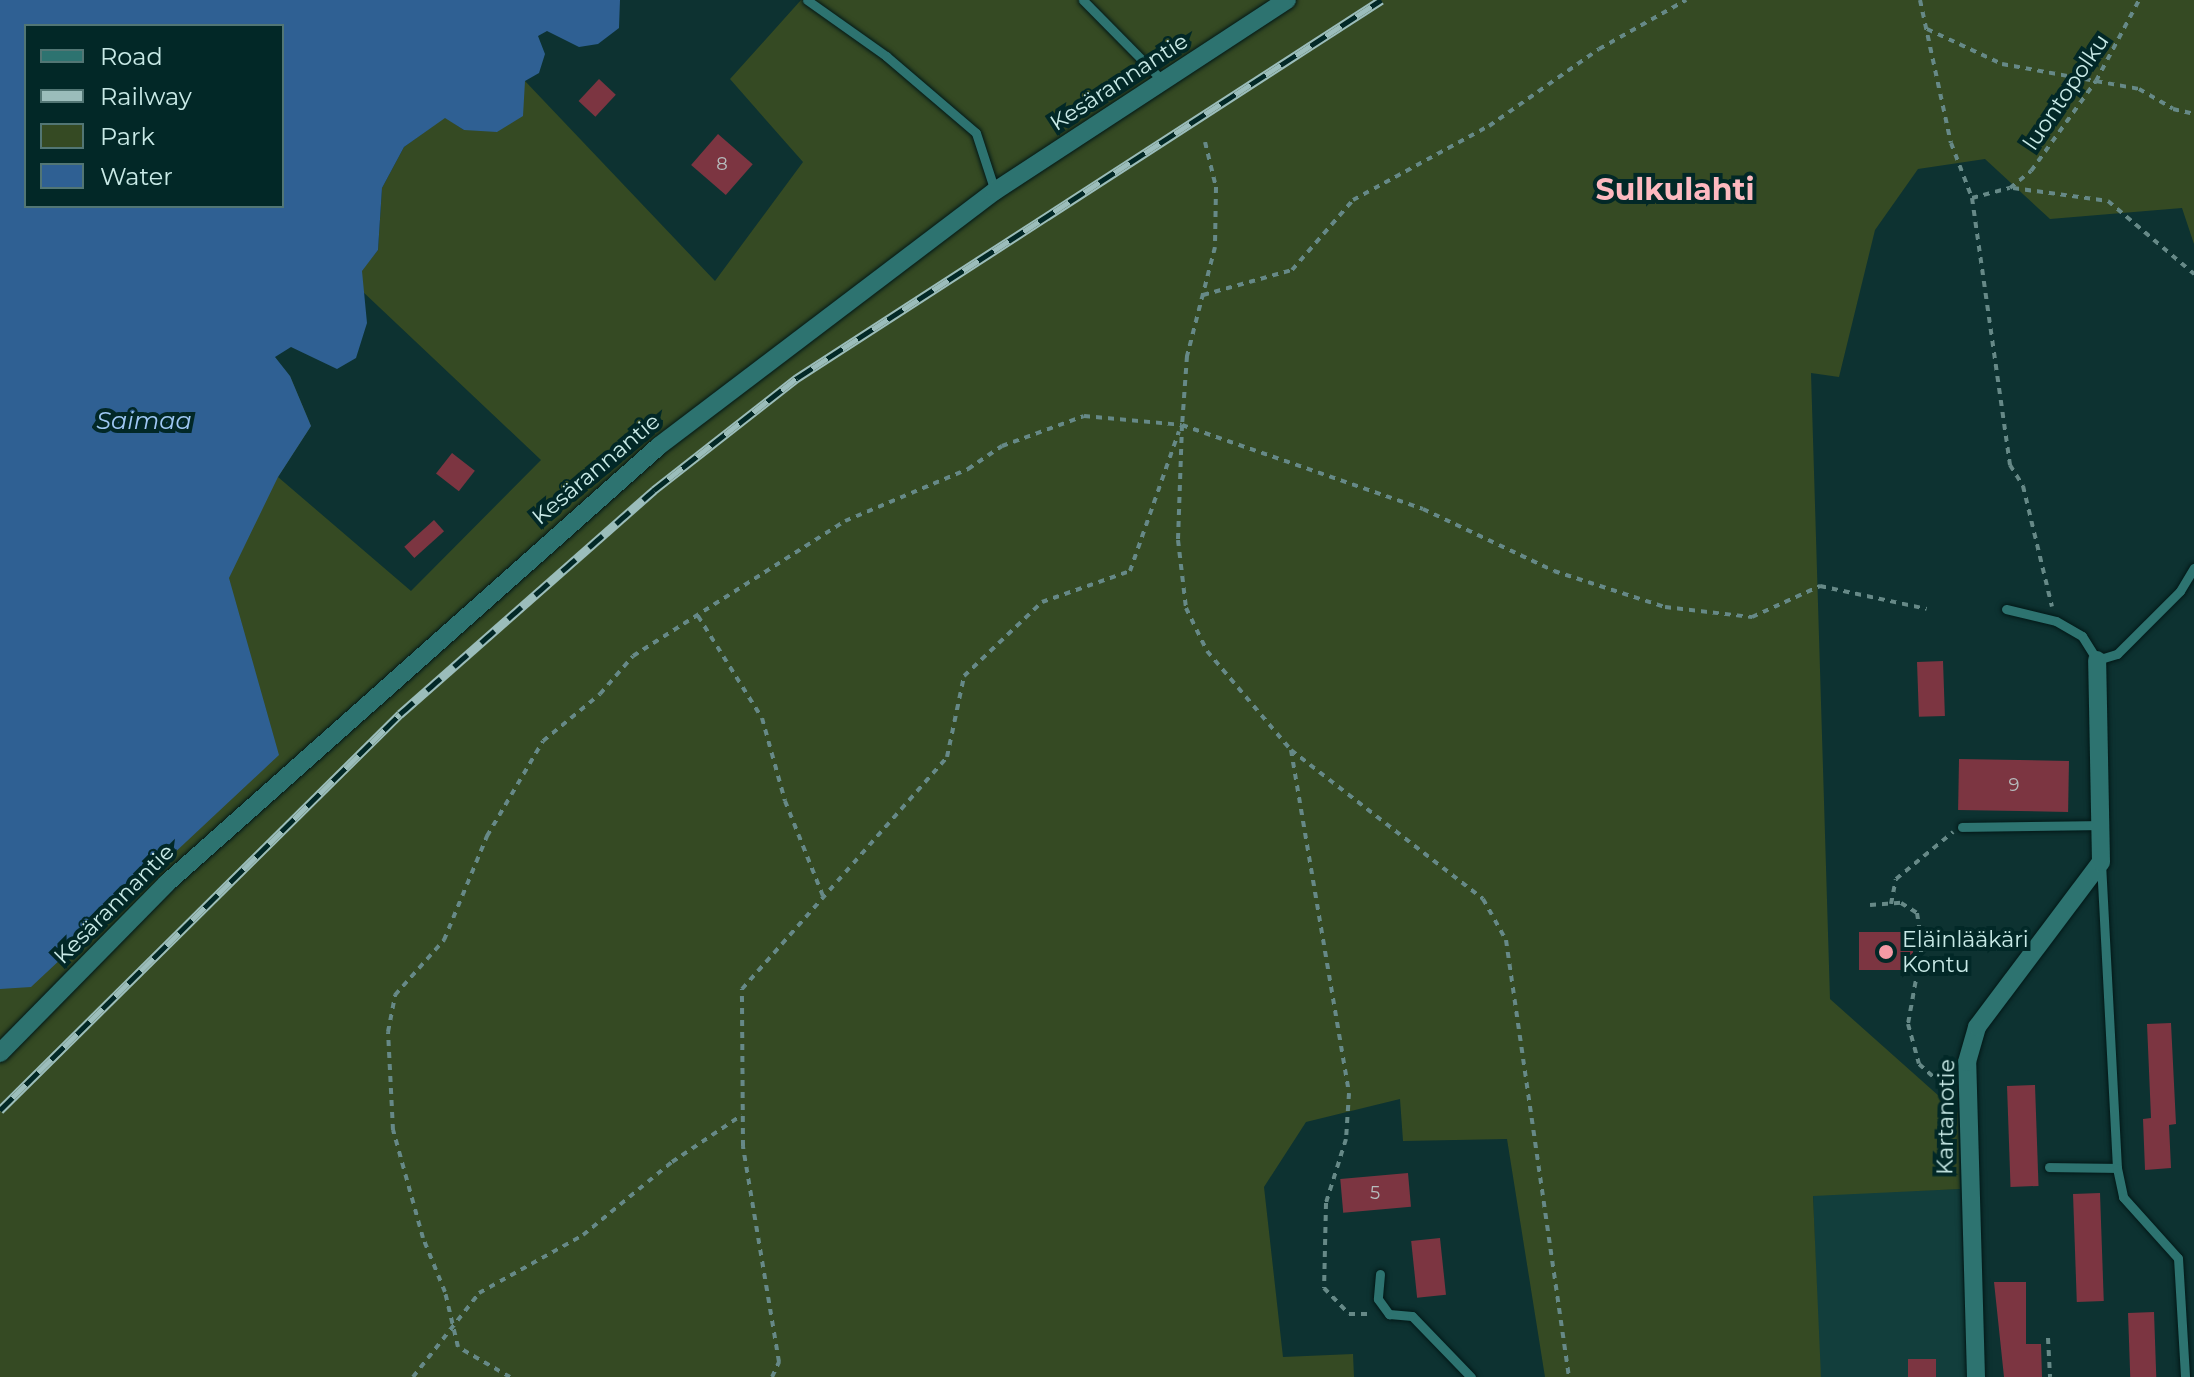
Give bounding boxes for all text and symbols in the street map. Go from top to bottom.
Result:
legend [24,24,284,208]
street label: Kesärannantie [1045,28,1193,136]
street label: luontopolku [2018,29,2114,155]
text: Road [100,42,163,71]
text: Railway [100,82,192,111]
text: Park [100,122,155,151]
house number: 8 [716,153,728,175]
text: Water [100,162,173,191]
district label: Sulkulahti [1596,172,1754,208]
water label: Saimaa [96,407,192,435]
street label: Kesärannantie [527,408,665,530]
house number: 9 [2009,774,2019,796]
street label: Kesärannantie [49,839,179,969]
place label: Eläinlääkäri Kontu [1902,926,2029,978]
marker: Eläinlääkäri Kontu [1877,943,1895,961]
street label: Kartanotie [1932,1059,1960,1175]
house number: 5 [1370,1182,1380,1204]

